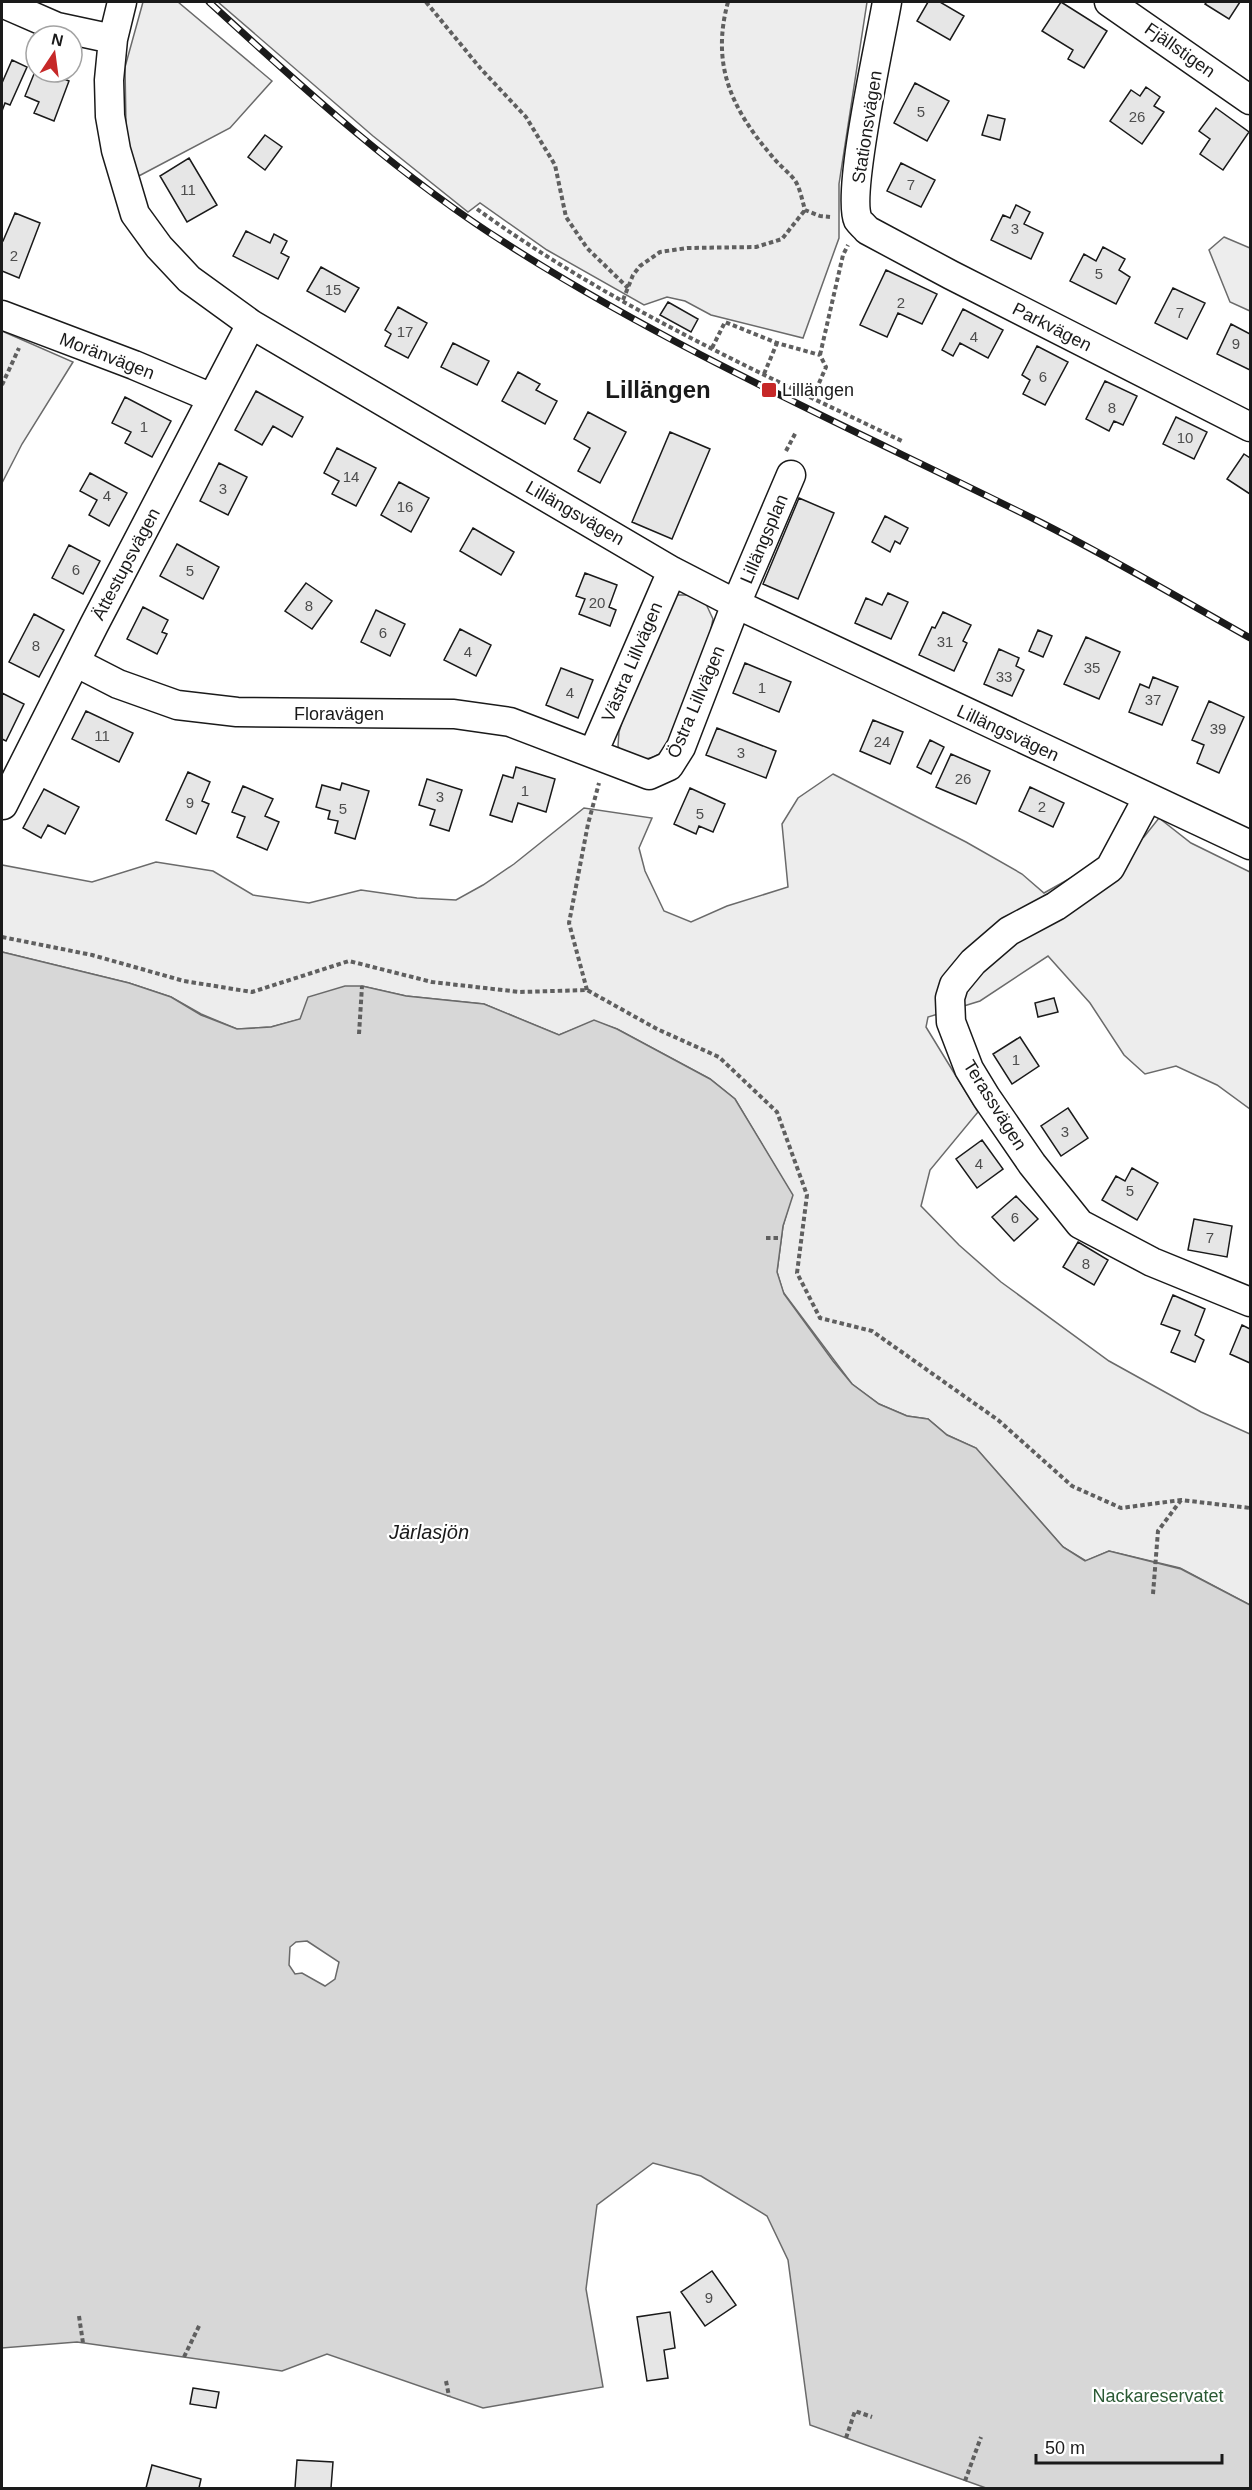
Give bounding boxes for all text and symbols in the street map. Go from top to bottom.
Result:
street label: Fjällstigen [1141,19,1219,81]
north arrow [24,24,84,84]
text: N [50,30,65,49]
street label: Stationsvägen [848,69,886,185]
house number: 5 [917,103,925,120]
house number: 26 [1129,108,1145,125]
house number: 7 [907,176,915,193]
house number: 11 [180,181,196,198]
house number: 3 [1011,220,1019,237]
house number: 2 [10,247,18,264]
house number: 5 [1095,265,1103,282]
house number: 15 [325,281,341,298]
house number: 2 [897,294,905,311]
street label: Parkvägen [1009,299,1095,355]
house number: 7 [1176,304,1184,321]
house number: 17 [397,323,413,340]
house number: 4 [970,328,978,345]
street label: Moränvägen [57,329,157,383]
house number: 9 [1232,335,1240,352]
house number: 6 [1039,368,1047,385]
district label: Lillängen [605,376,711,403]
place label: Lillängen [782,380,854,400]
marker: Lillängen [760,381,778,399]
house number: 8 [1108,399,1116,416]
house number: 1 [140,418,148,435]
house number: 10 [1177,429,1193,446]
house number: 14 [343,468,359,485]
street label: Lillängsvägen [522,477,628,549]
house number: 3 [219,480,227,497]
house number: 4 [103,487,111,504]
street label: Lillängsplan [736,491,792,587]
house number: 16 [397,498,413,515]
street label: Ättestupsvägen [88,505,164,623]
house number: 6 [72,561,80,578]
house number: 5 [186,562,194,579]
house number: 20 [589,594,605,611]
house number: 8 [305,597,313,614]
street label: Västra Lillvägen [598,599,666,725]
house number: 6 [379,624,387,641]
house number: 31 [937,633,953,650]
house number: 8 [32,637,40,654]
house number: 4 [464,643,472,660]
street label: Östra Lillvägen [663,643,729,761]
house number: 35 [1084,659,1100,676]
house number: 33 [996,668,1012,685]
house number: 1 [758,679,766,696]
house number: 4 [566,684,574,701]
house number: 37 [1145,691,1161,708]
street label: Lillängsvägen [954,701,1062,765]
street label: Floravägen [294,704,384,724]
house number: 39 [1210,720,1226,737]
house number: 11 [94,727,110,744]
house number: 24 [874,733,890,750]
house number: 3 [737,744,745,761]
house number: 26 [955,770,971,787]
house number: 1 [521,782,529,799]
house number: 3 [436,788,444,805]
house number: 9 [186,794,194,811]
house number: 2 [1038,798,1046,815]
house number: 5 [339,800,347,817]
house number: 5 [696,805,704,822]
house number: 1 [1012,1051,1020,1068]
street label: Terassvägen [959,1056,1031,1154]
house number: 3 [1061,1123,1069,1140]
house number: 4 [975,1155,983,1172]
house number: 5 [1126,1182,1134,1199]
house number: 6 [1011,1209,1019,1226]
house number: 7 [1206,1229,1214,1246]
house number: 8 [1082,1255,1090,1272]
water label: Järlasjön [388,1521,469,1543]
house number: 9 [705,2289,713,2306]
park label: Nackareservatet [1092,2386,1224,2406]
scale bar [1036,2427,1222,2465]
text: 50 m [1045,2438,1085,2458]

